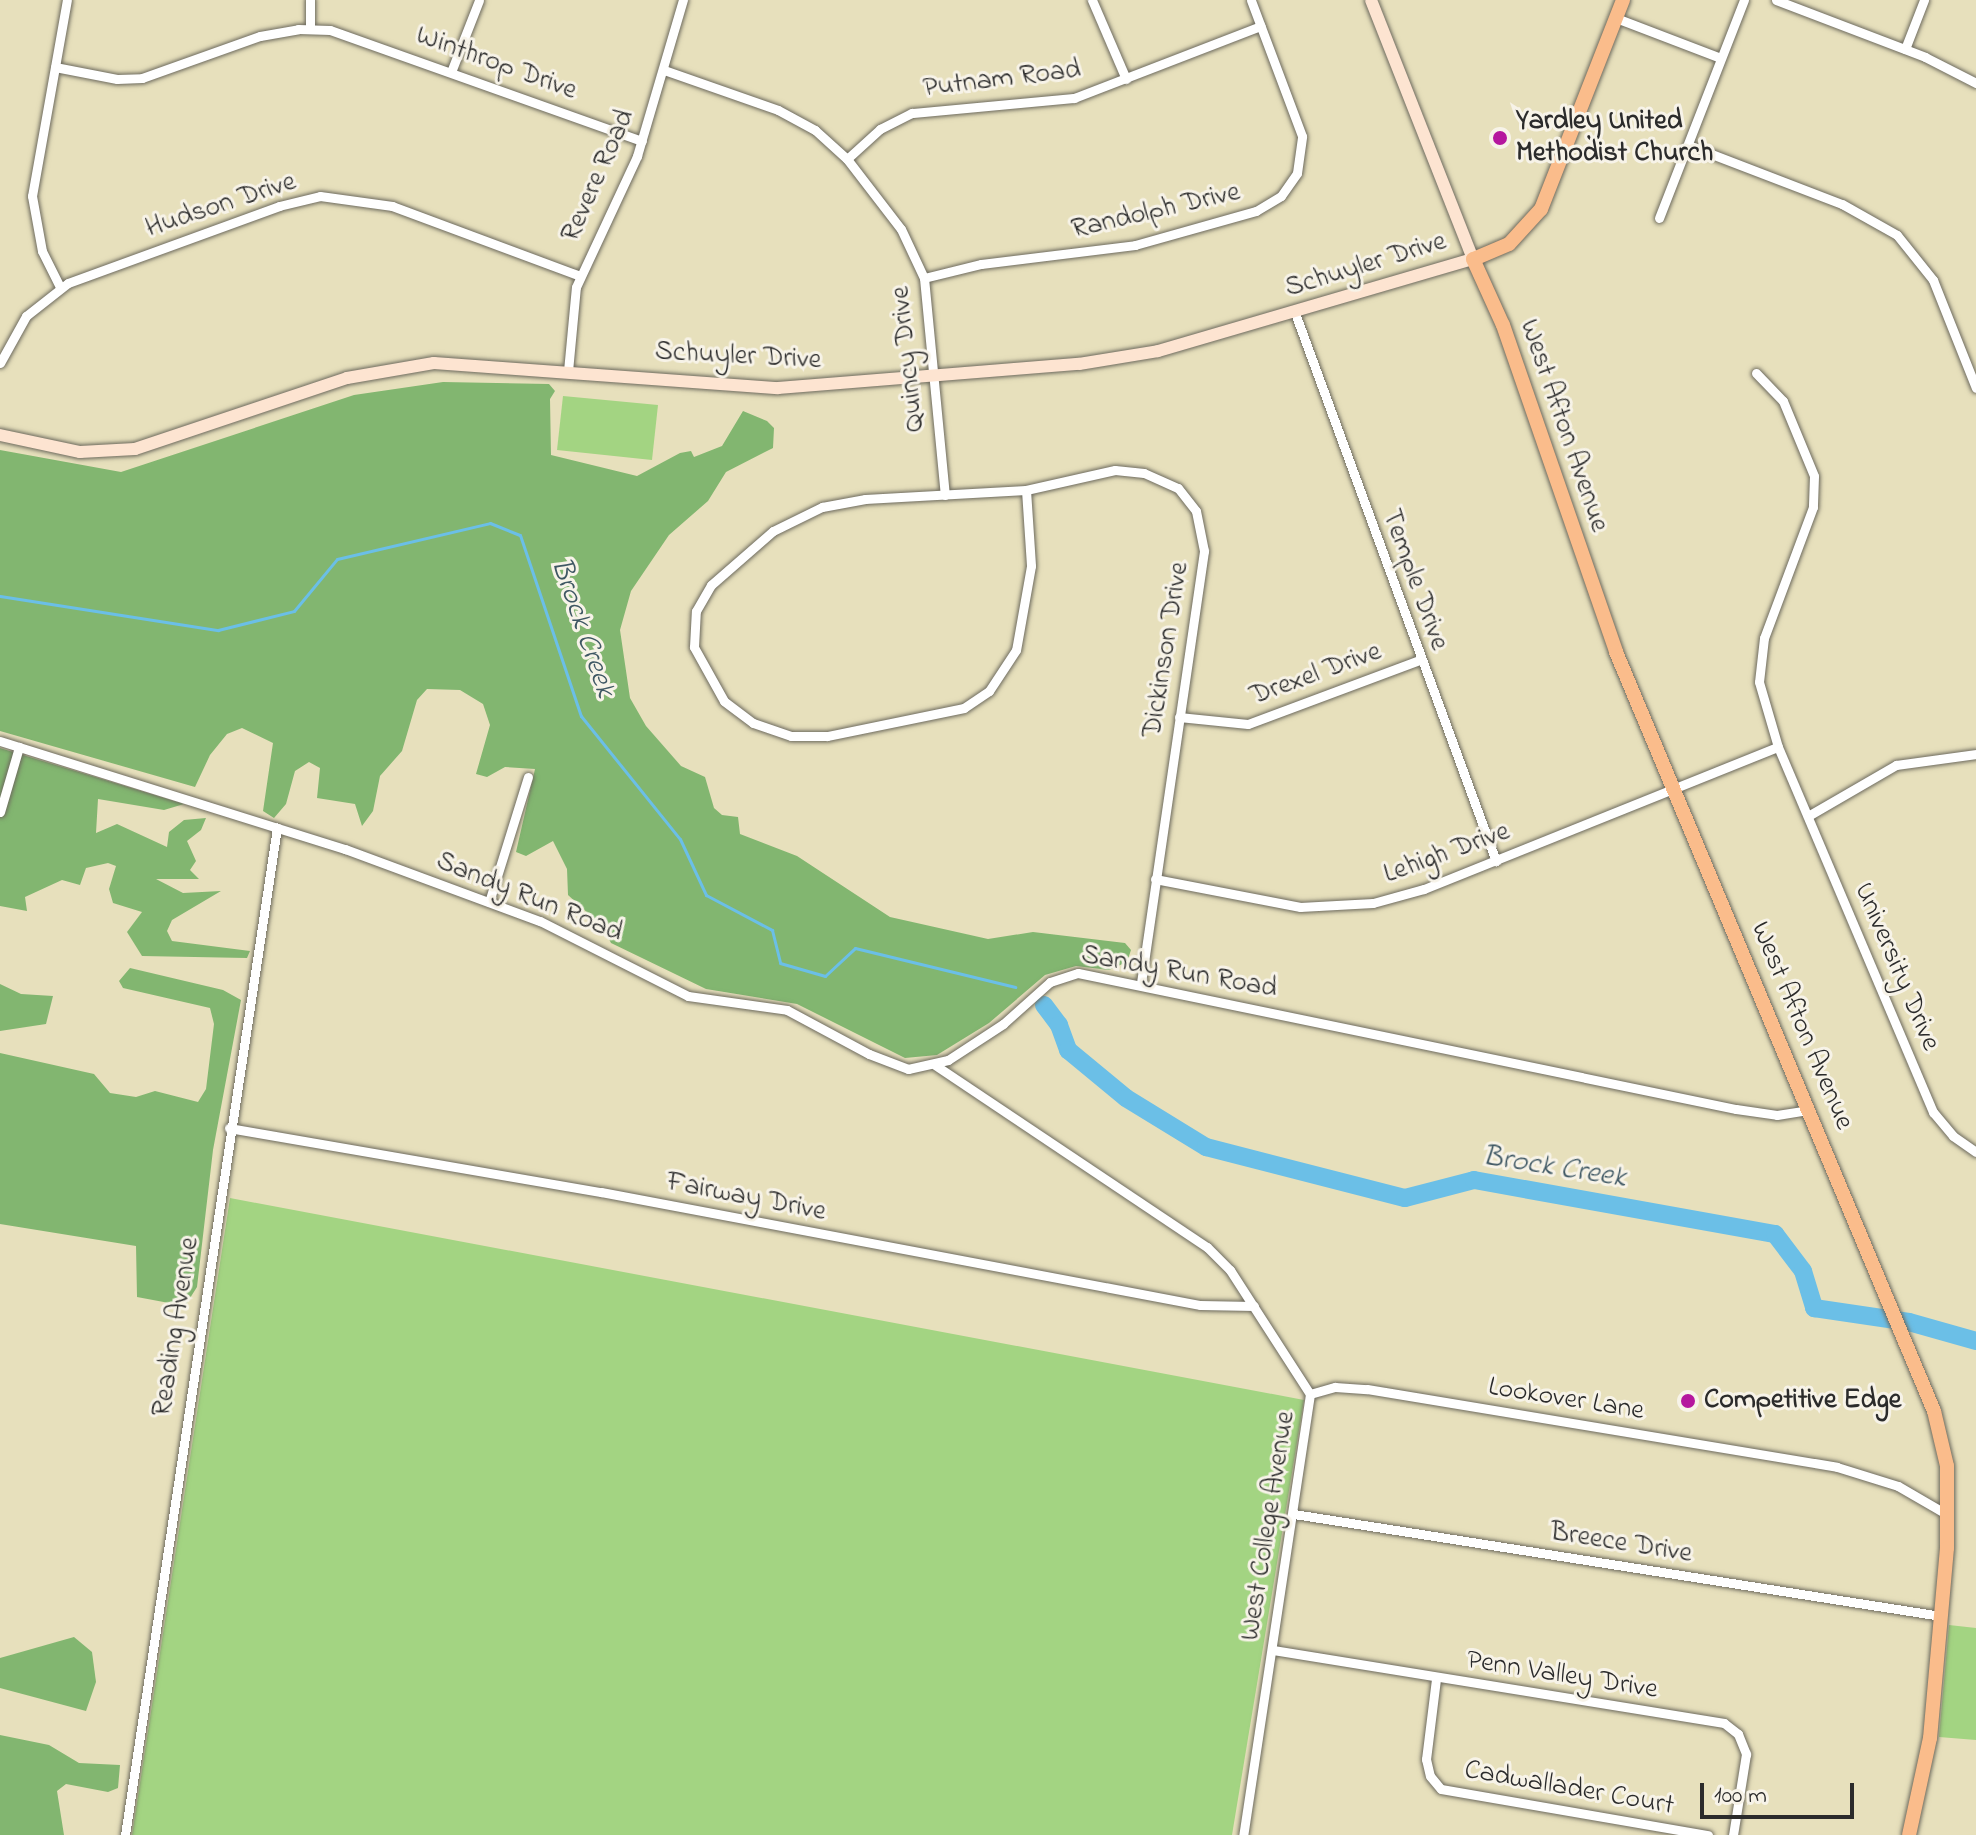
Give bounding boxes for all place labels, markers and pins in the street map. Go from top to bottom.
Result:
place label: Yardley United Methodist Church [1516,105,1713,171]
marker: Yardley United Methodist Church [1491,129,1509,147]
place label: Competitive Edge [1704,1384,1901,1418]
marker: Competitive Edge [1679,1392,1697,1410]

